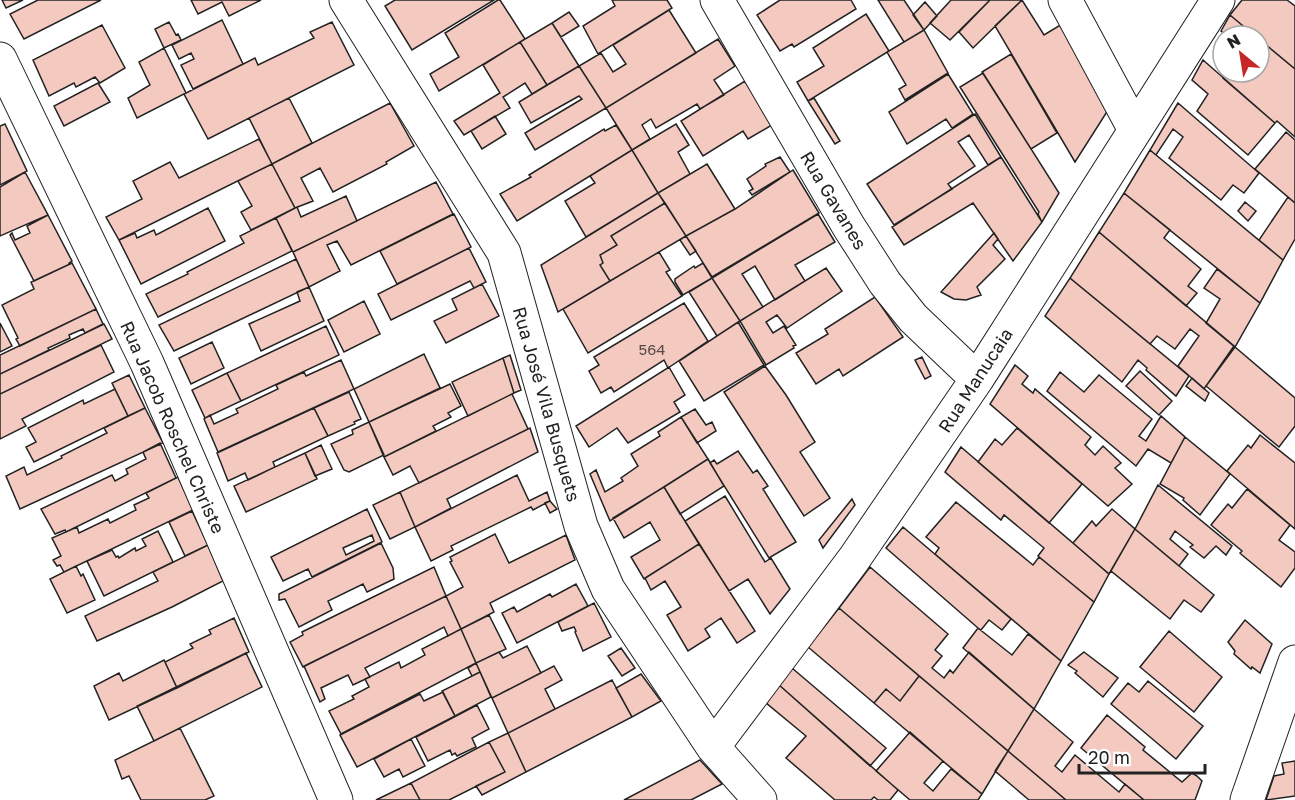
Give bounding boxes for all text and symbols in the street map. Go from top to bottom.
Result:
north arrow [1211,24,1271,84]
text: N [1223,29,1244,53]
street label: Rua Gavanes [796,147,872,253]
street label: Rua José Vila Busquets [509,304,585,504]
street label: Rua Jacob Roschel Christe [116,317,230,537]
street label: Rua Manucaia [933,324,1017,436]
house number: 564 [639,340,665,358]
scale bar [1079,737,1205,775]
text: 20 m [1088,746,1130,768]

